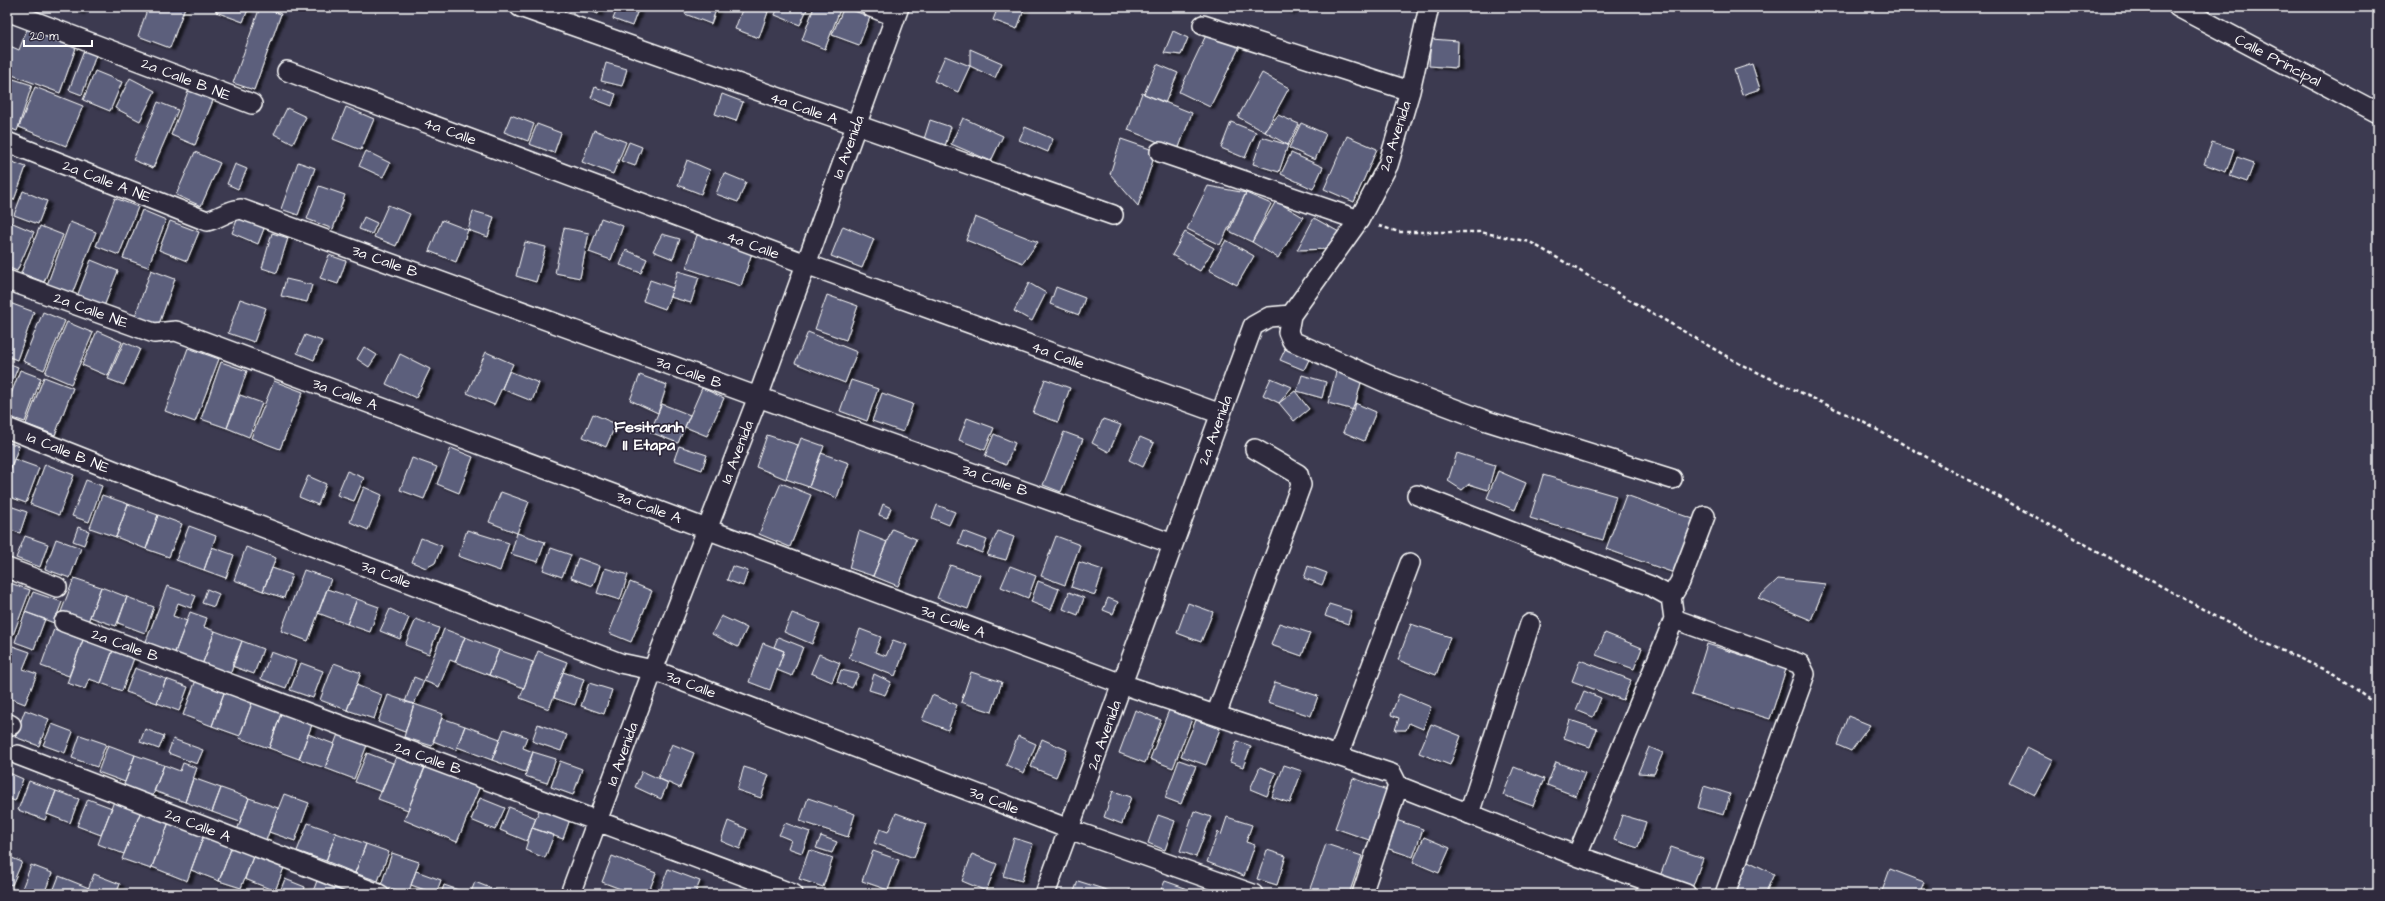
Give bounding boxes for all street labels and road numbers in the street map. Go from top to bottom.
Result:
street label: Calle Principal [2231,29,2325,92]
street label: 2a Calle B NE [138,53,234,106]
street label: 4a Calle A [767,87,841,130]
street label: 2a Avenida [1374,98,1417,174]
street label: 4a Calle [420,112,479,151]
street label: 1a Avenida [827,112,870,182]
street label: 2a Calle A NE [60,155,154,208]
street label: 4a Calle [723,226,782,265]
street label: 3a Calle B [349,240,421,283]
street label: 2a Calle NE [51,287,131,334]
street label: 4a Calle [1028,336,1087,375]
street label: 3a Calle B [653,351,725,394]
street label: 3a Calle A [309,373,381,416]
street label: 2a Avenida [1193,392,1238,468]
street label: 1a Avenida [716,417,759,487]
street label: 1a Calle B NE [23,426,112,479]
street label: 3a Calle B [959,459,1031,502]
street label: 3a Calle A [613,486,685,529]
street label: 3a Calle [358,555,414,594]
street label: 3a Calle A [917,599,989,644]
street label: 2a Calle B [88,624,162,667]
street label: 3a Calle [663,665,719,704]
street label: 2a Avenida [1082,697,1127,773]
street label: 1a Avenida [601,719,644,789]
street label: 2a Calle B [391,737,465,780]
street label: 3a Calle [966,781,1022,820]
street label: 2a Calle A [162,803,234,848]

